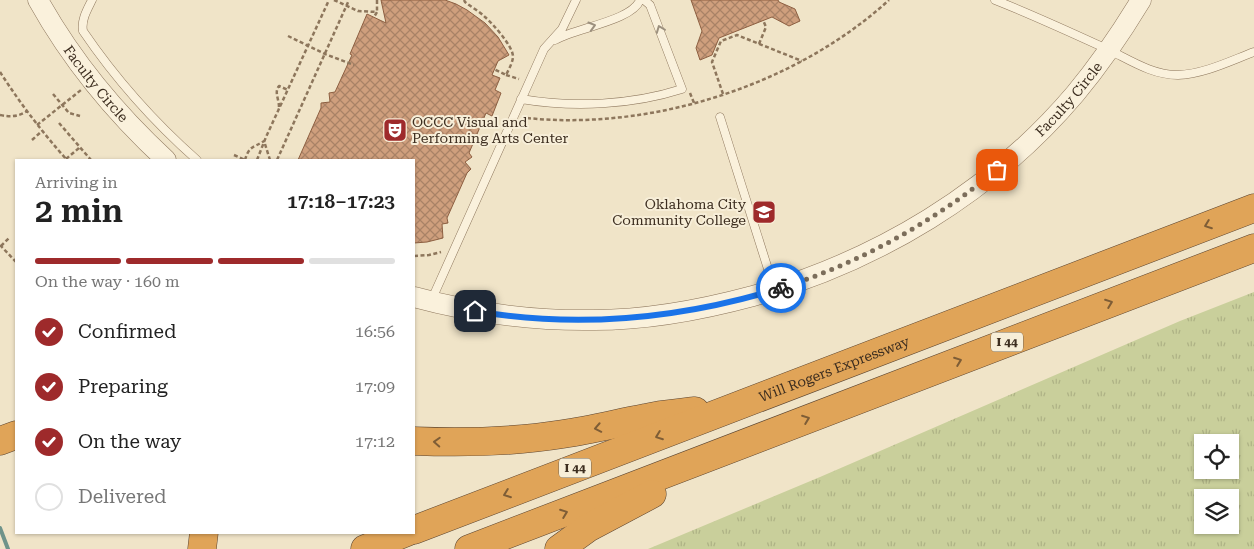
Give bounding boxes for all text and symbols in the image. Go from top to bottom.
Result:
one-way arrow [587,21,596,32]
one-way arrow [655,25,666,34]
street label: Faculty Circle [61,42,132,125]
street label: Faculty Circle [1032,58,1105,140]
place label: OCCC Visual and Performing Arts Center [412,114,568,146]
theatre icon: OCCC Visual and Performing Arts Center [382,117,408,143]
pin [976,149,1018,191]
icon: bag [983,156,1011,184]
text: Arriving in [35,173,118,192]
text: 17:18–17:23 [287,190,395,213]
text: 2 min [35,192,123,230]
place label: Oklahoma City Community College [612,196,747,228]
school or university icon: Oklahoma City Community College [751,199,777,225]
one-way arrow [1205,220,1213,230]
courier [756,263,806,313]
text: On the way · 160 m [35,272,180,291]
icon: bike [767,274,795,302]
pin [454,290,496,332]
icon: home [461,297,489,325]
one-way arrow [1105,299,1113,309]
icon: check [35,318,63,346]
text: Confirmed [78,320,176,343]
text: 16:56 [355,322,395,341]
road number: I 44 [991,332,1023,352]
street label: Will Rogers Expressway [757,333,912,405]
one-way arrow [953,357,961,367]
icon: check [35,373,63,401]
text: Preparing [78,375,168,398]
text: 17:09 [355,377,395,396]
one-way arrow [801,415,810,425]
one-way arrow [594,422,603,433]
icon: check [35,428,63,456]
text: On the way [78,430,181,453]
one-way arrow [655,430,664,440]
text: 17:12 [355,432,395,451]
map controls [1194,434,1239,534]
button: locate [1194,434,1239,479]
one-way arrow [432,436,440,447]
road number: I 44 [559,458,591,478]
text: Delivered [78,485,166,508]
one-way arrow [503,488,512,498]
button: layers [1194,489,1239,534]
one-way arrow [559,508,567,518]

